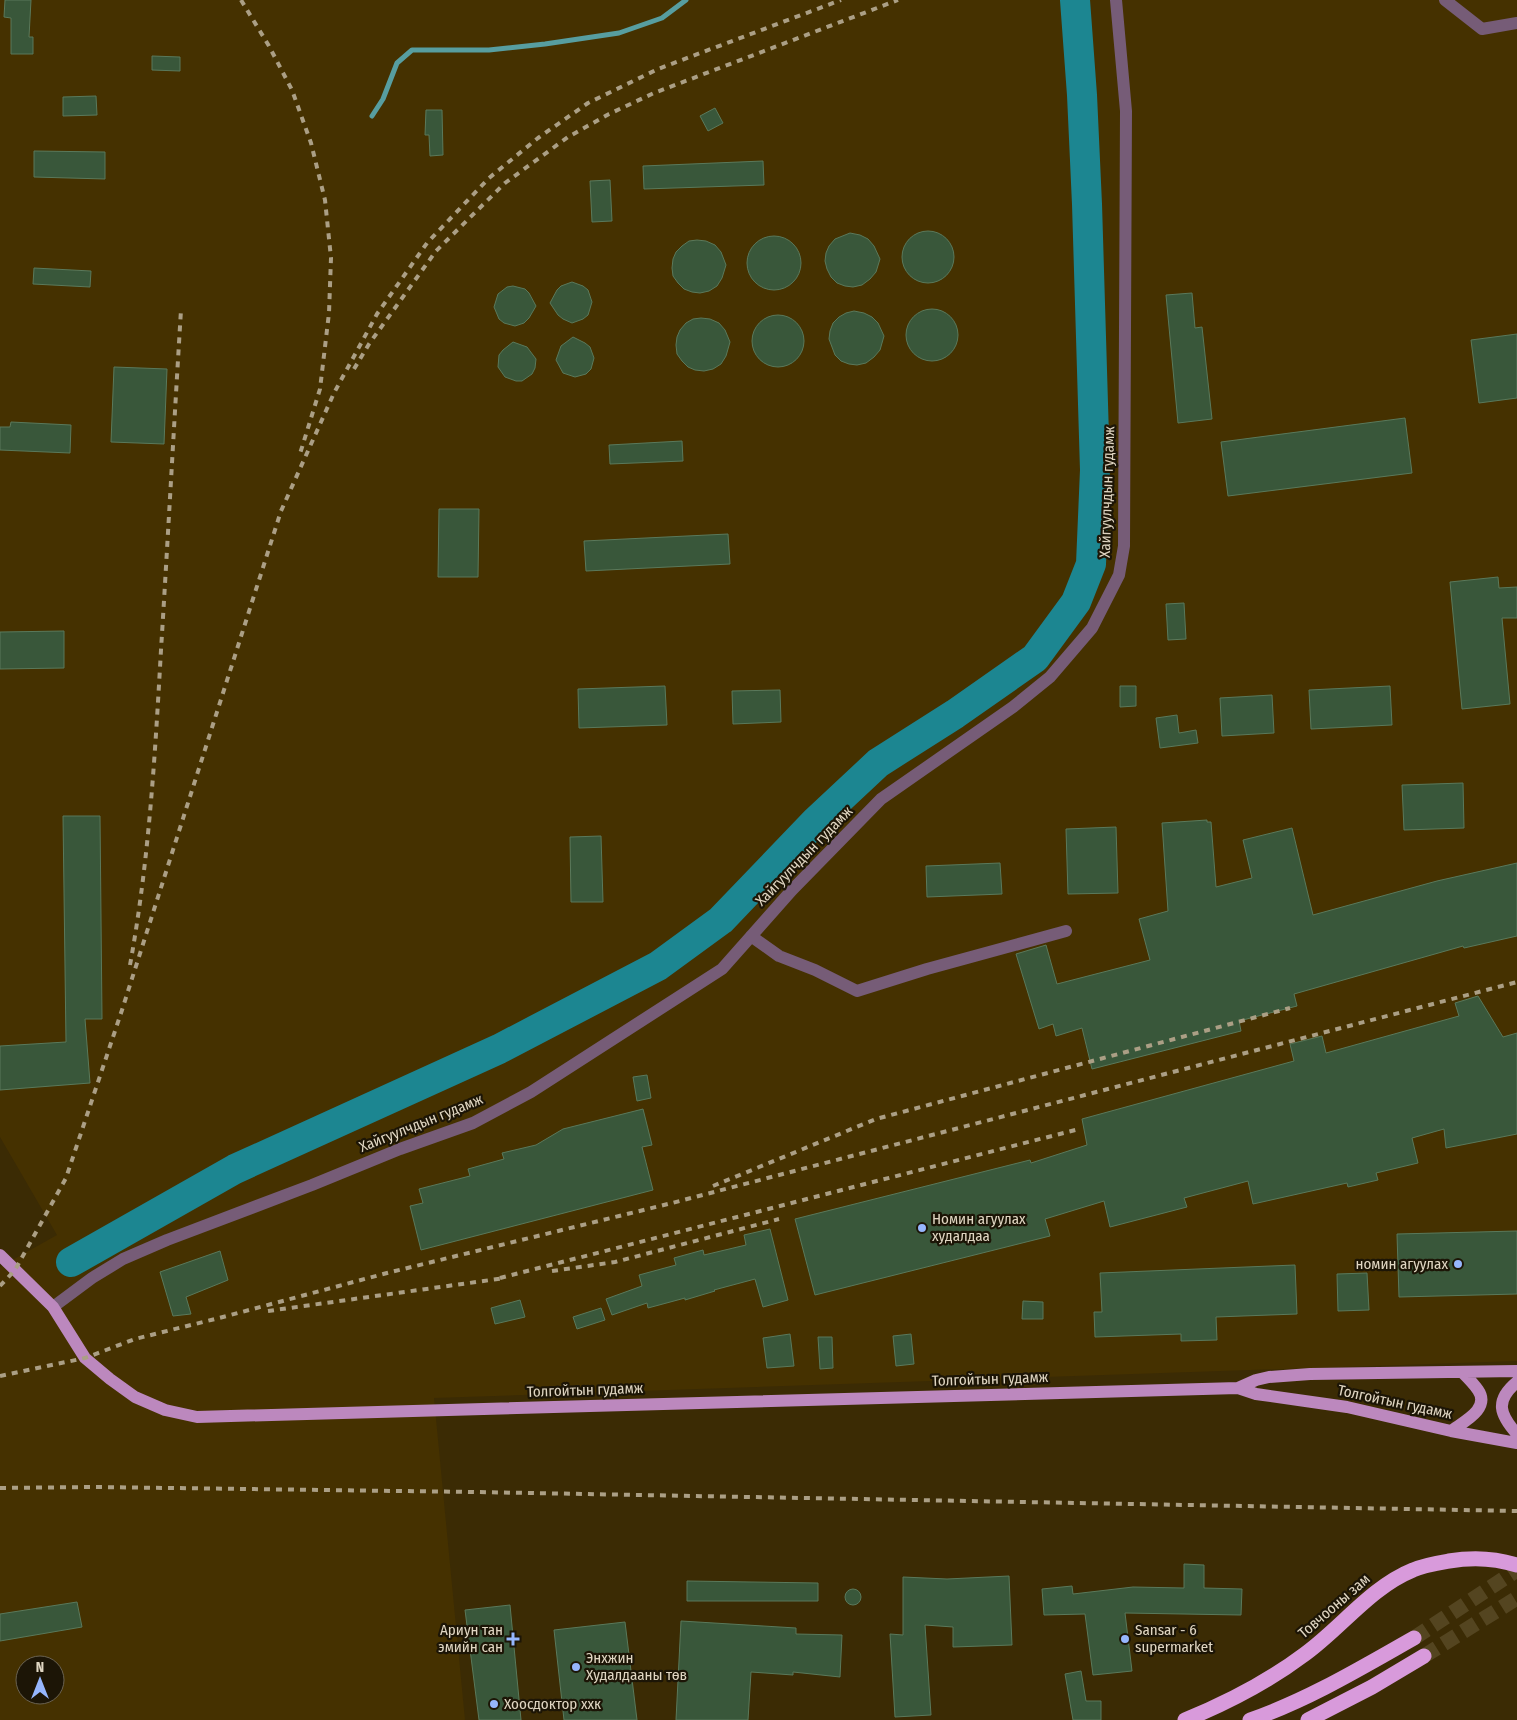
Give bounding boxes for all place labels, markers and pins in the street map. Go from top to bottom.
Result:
place label: Номин агуулах худалдаа [932,1210,1026,1245]
marker: Номин агуулах худалдаа [916,1222,928,1234]
place label: номин агуулах [1355,1255,1448,1273]
marker: номин агуулах [1452,1258,1464,1270]
place label: Ариун тан эмийн сан [438,1621,503,1656]
place label: Sansar - 6 supermarket [1135,1621,1213,1656]
marker: Ариун тан эмийн сан [507,1633,519,1645]
marker: Sansar - 6 supermarket [1119,1633,1131,1645]
place label: Энхжин Худалдааны төв [586,1649,687,1684]
marker: Энхжин Худалдааны төв [570,1661,582,1673]
place label: Хоосдоктор ххк [504,1695,601,1713]
marker: Хоосдоктор ххк [488,1698,500,1710]

